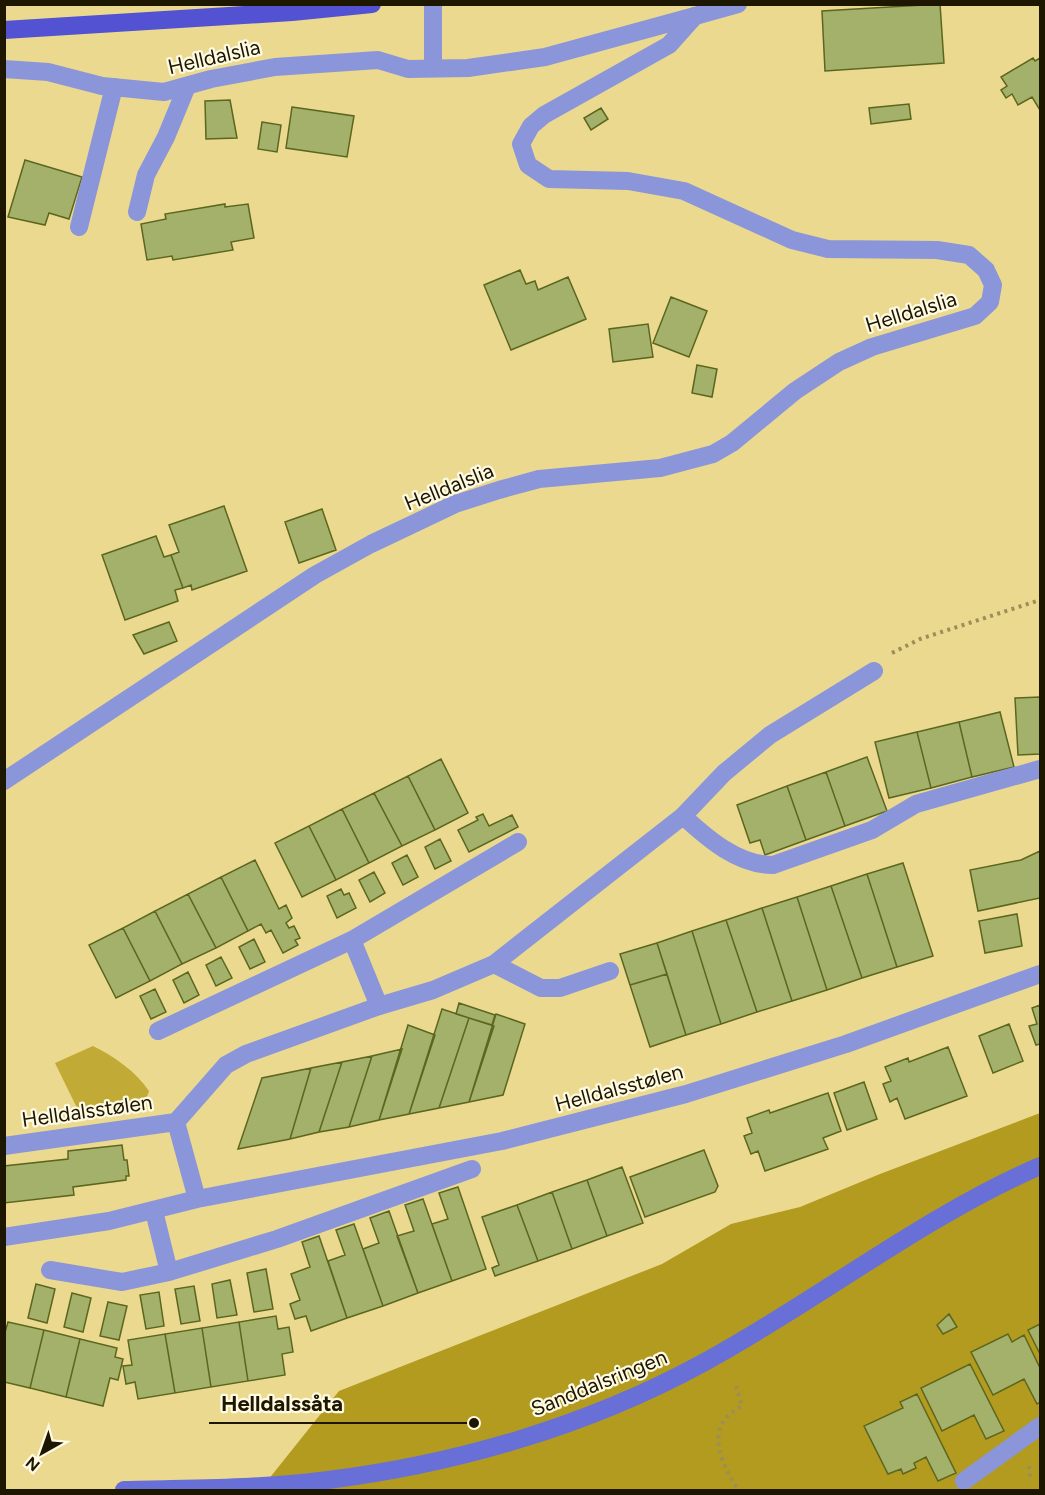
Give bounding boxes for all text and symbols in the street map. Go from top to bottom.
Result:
street label: Helldalslia [165,34,263,79]
street label: Helldalslia [862,286,960,337]
street label: Helldalslia [401,457,497,516]
street label: Helldalsstølen [552,1058,686,1117]
street label: Helldalsstølen [20,1089,154,1132]
street label: Sanddalsringen [527,1344,670,1421]
callout: Helldalssåta [209,1383,355,1423]
text: Helldalssåta [221,1390,343,1417]
north arrow [12,1423,72,1483]
text: N [22,1453,44,1475]

